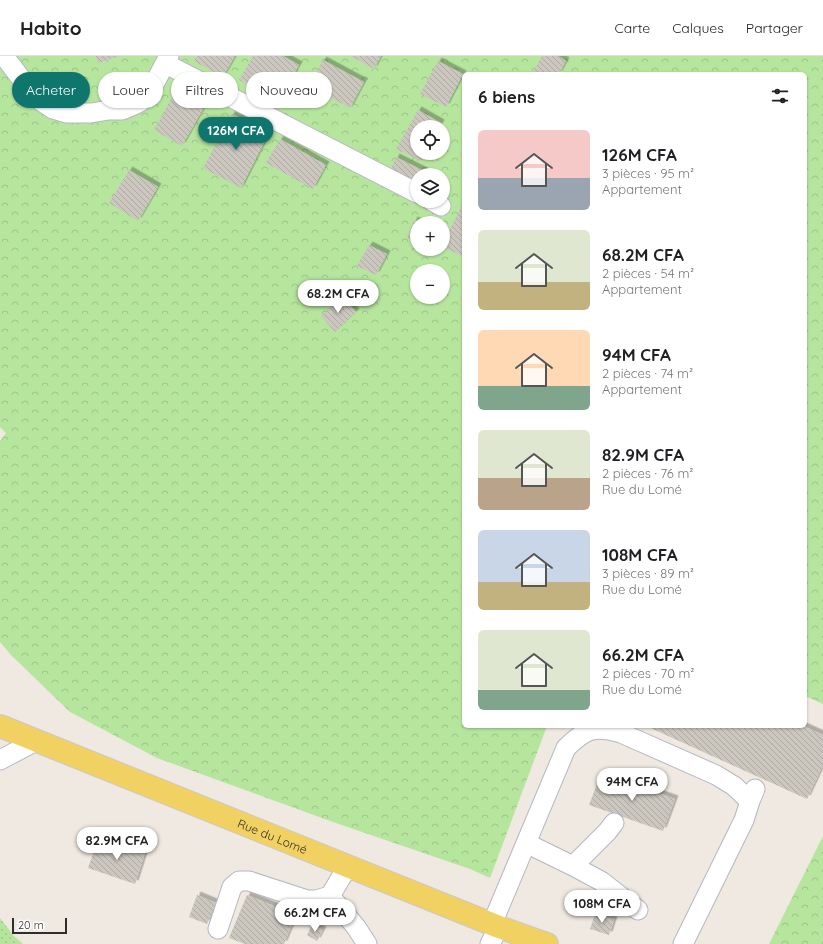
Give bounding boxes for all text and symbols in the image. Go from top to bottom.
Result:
text: Habito [20,16,82,40]
text: Carte [615,19,650,37]
text: Calques [672,19,724,37]
text: Partager [746,19,803,37]
chip: Acheter [12,72,90,108]
chip: Louer [98,72,163,108]
chip: Filtres [171,72,238,108]
chip: Nouveau [246,72,332,108]
icon: filters [769,85,791,107]
text: 6 biens [478,86,535,107]
pin: 126M CFA [195,117,277,151]
map controls [410,120,450,304]
button: locate [410,120,450,160]
text: 126M CFA [207,122,265,138]
text: 126M CFA [602,144,677,165]
icon: home [510,146,558,194]
text: 3 pièces · 95 m² [602,165,694,181]
button: layers [410,168,450,208]
text: Appartement [602,181,682,197]
button: + [410,216,450,256]
text: 68.2M CFA [602,244,684,265]
icon: home [510,246,558,294]
button: − [410,264,450,304]
text: 2 pièces · 54 m² [602,265,694,281]
pin: 68.2M CFA [292,280,384,314]
text: Appartement [602,281,682,297]
text: 68.2M CFA [307,285,369,301]
text: 94M CFA [602,344,671,365]
icon: home [510,346,558,394]
text: 2 pièces · 74 m² [602,365,693,381]
text: Appartement [602,381,682,397]
text: 82.9M CFA [602,444,684,465]
icon: home [510,446,558,494]
text: 2 pièces · 76 m² [602,465,693,481]
text: Rue du Lomé [602,481,682,497]
text: 108M CFA [602,544,678,565]
icon: home [510,546,558,594]
text: 3 pièces · 89 m² [602,565,694,581]
text: Rue du Lomé [602,581,682,597]
text: 66.2M CFA [602,644,684,665]
icon: home [510,646,558,694]
text: 2 pièces · 70 m² [602,665,695,681]
text: Rue du Lomé [602,681,682,697]
pin: 94M CFA [595,768,669,802]
text: 94M CFA [606,773,658,789]
street label: Rue du Lomé [236,815,310,857]
pin: 82.9M CFA [71,827,163,861]
text: 82.9M CFA [86,832,148,848]
pin: 108M CFA [561,890,643,924]
text: 108M CFA [573,895,631,911]
pin: 66.2M CFA [269,899,361,933]
text: 66.2M CFA [284,904,346,920]
scale bar [12,916,67,935]
text: 20 m [18,918,44,932]

